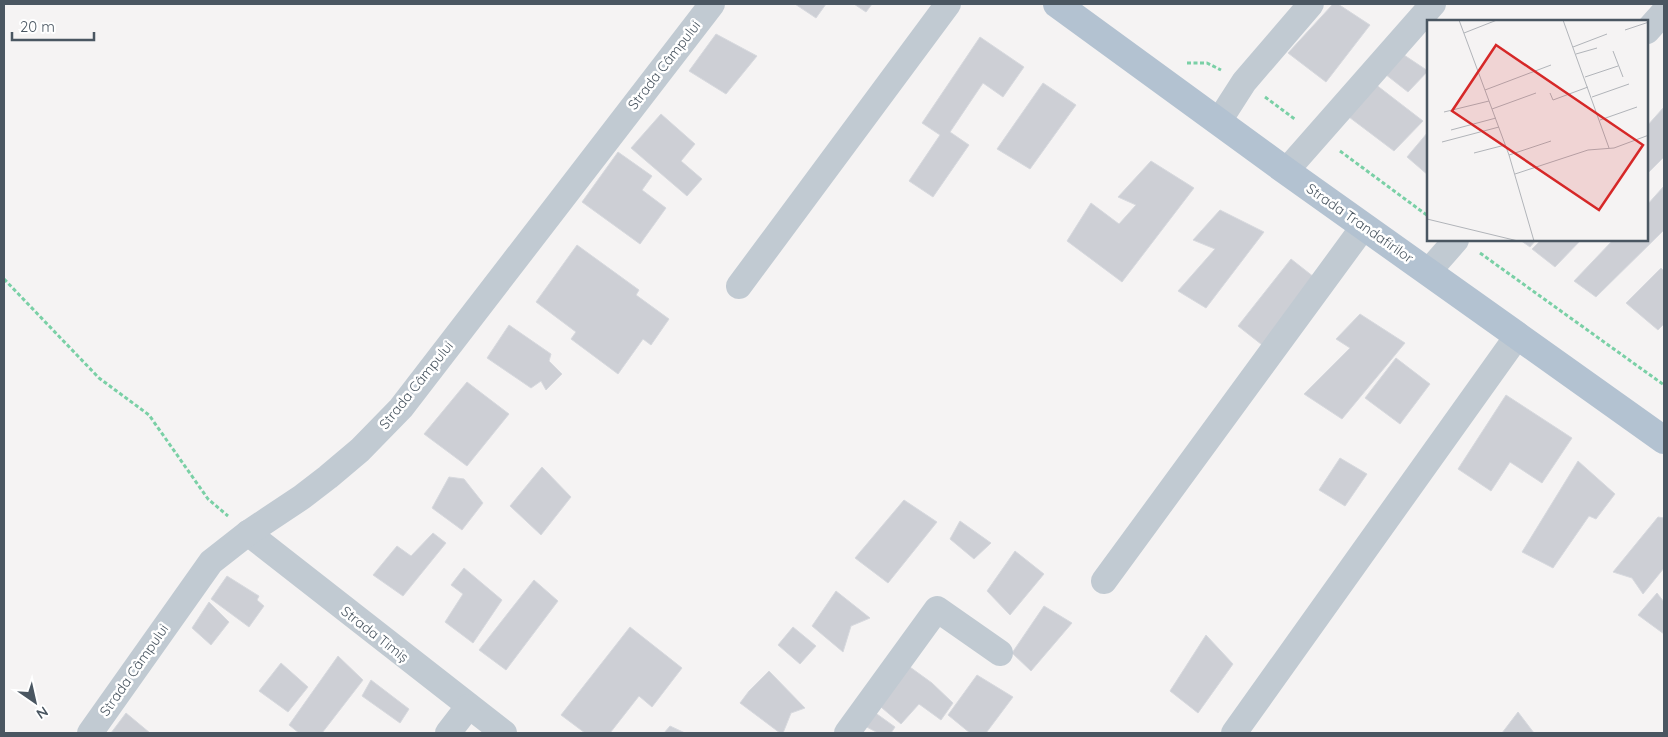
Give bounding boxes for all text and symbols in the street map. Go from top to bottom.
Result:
scale bar [12,10,95,42]
text: 20 m [20,17,55,36]
street label: Strada Câmpului [624,17,704,113]
inset map [1427,20,1648,241]
street label: Strada Trandafirilor [1303,179,1418,267]
street label: Strada Câmpului [375,337,457,433]
street label: Strada Timiș [338,602,412,666]
street label: Strada Câmpului [96,621,172,719]
north arrow [10,677,60,727]
text: N [33,702,52,723]

